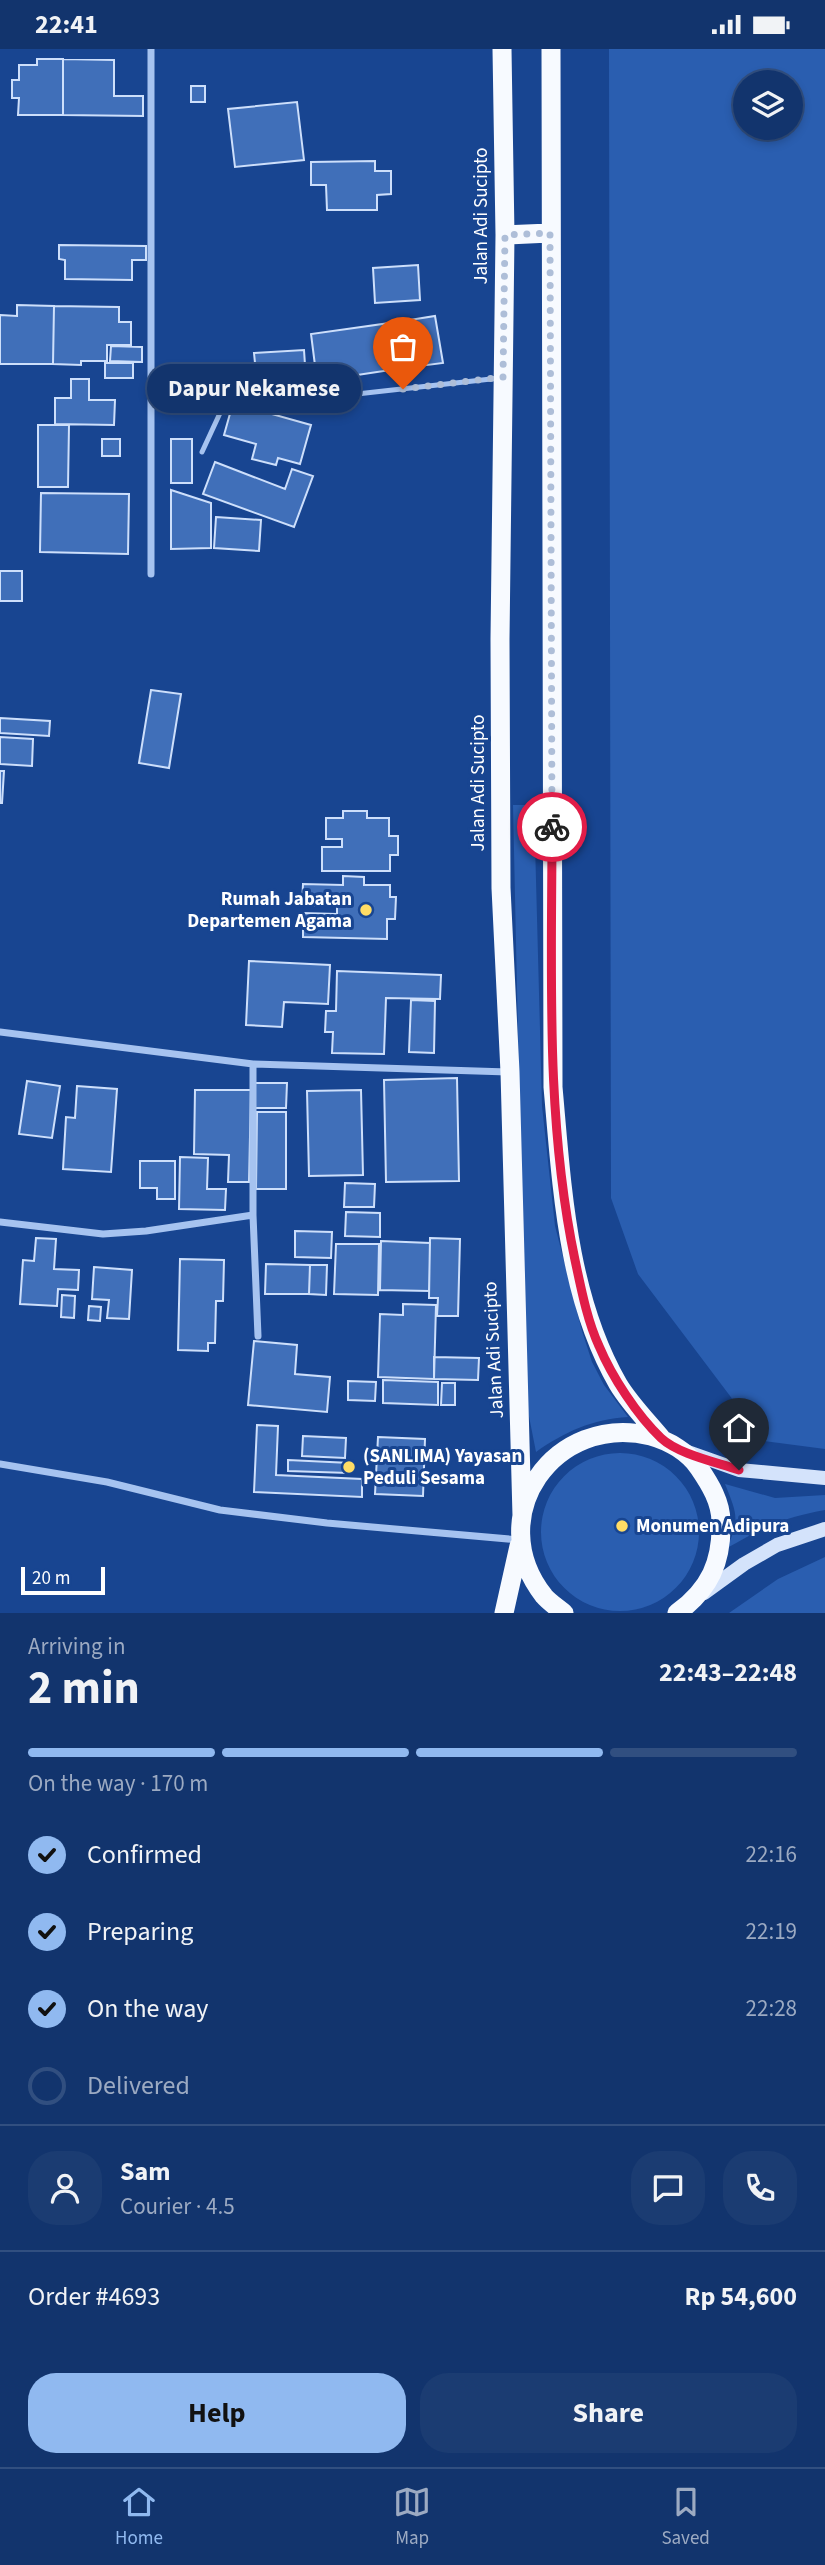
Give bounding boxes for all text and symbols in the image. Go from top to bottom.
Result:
text: 22:41 [35,6,98,43]
map controls [733,70,803,140]
button: layers [733,70,803,140]
street label: Jalan Adi Sucipto [468,147,495,285]
pin [373,317,433,389]
icon: bag [384,328,422,366]
callout: Dapur Nekamese [148,365,361,413]
text: Dapur Nekamese [168,372,340,405]
street label: Jalan Adi Sucipto [465,714,492,852]
courier [517,792,587,862]
icon: bike [533,808,571,846]
place label: Rumah Jabatan Departemen Agama [187,886,352,935]
marker: Rumah Jabatan Departemen Agama [358,902,374,918]
street label: Jalan Adi Sucipto [477,1281,511,1419]
pin [709,1398,769,1470]
icon: home [720,1409,758,1447]
place label: (SANLIMA) Yayasan Peduli Sesama [363,1443,522,1492]
marker: (SANLIMA) Yayasan Peduli Sesama [341,1459,357,1475]
place label: Monumen Adipura [636,1513,789,1540]
marker: Monumen Adipura [614,1518,630,1534]
scale bar [21,1564,105,1596]
text: 20 m [32,1565,70,1592]
text: Arriving in [28,1630,126,1663]
text: 22:43–22:48 [659,1654,797,1691]
text: 2 min [28,1656,140,1721]
text: On the way · 170 m [28,1767,208,1800]
icon: check [28,1836,66,1874]
text: Confirmed [87,1836,202,1873]
text: 22:16 [746,1838,797,1871]
icon: check [28,1913,66,1951]
text: Preparing [87,1913,193,1950]
text: 22:19 [746,1915,797,1948]
icon: check [28,1990,66,2028]
text: On the way [87,1990,208,2027]
text: 22:28 [746,1992,797,2025]
text: Delivered [87,2067,190,2104]
button: person [28,2151,102,2225]
button: chat [631,2151,705,2225]
button: phone [723,2151,797,2225]
text: Sam [120,2153,170,2190]
text: Courier · 4.5 [120,2190,235,2223]
text: Order #4693 [28,2278,160,2315]
text: Rp 54,600 [685,2278,797,2315]
button: Help [28,2373,406,2453]
button: Share [420,2373,797,2453]
tab: Home [115,2483,163,2552]
tab: Map [393,2483,431,2552]
tab: Saved [661,2483,710,2552]

